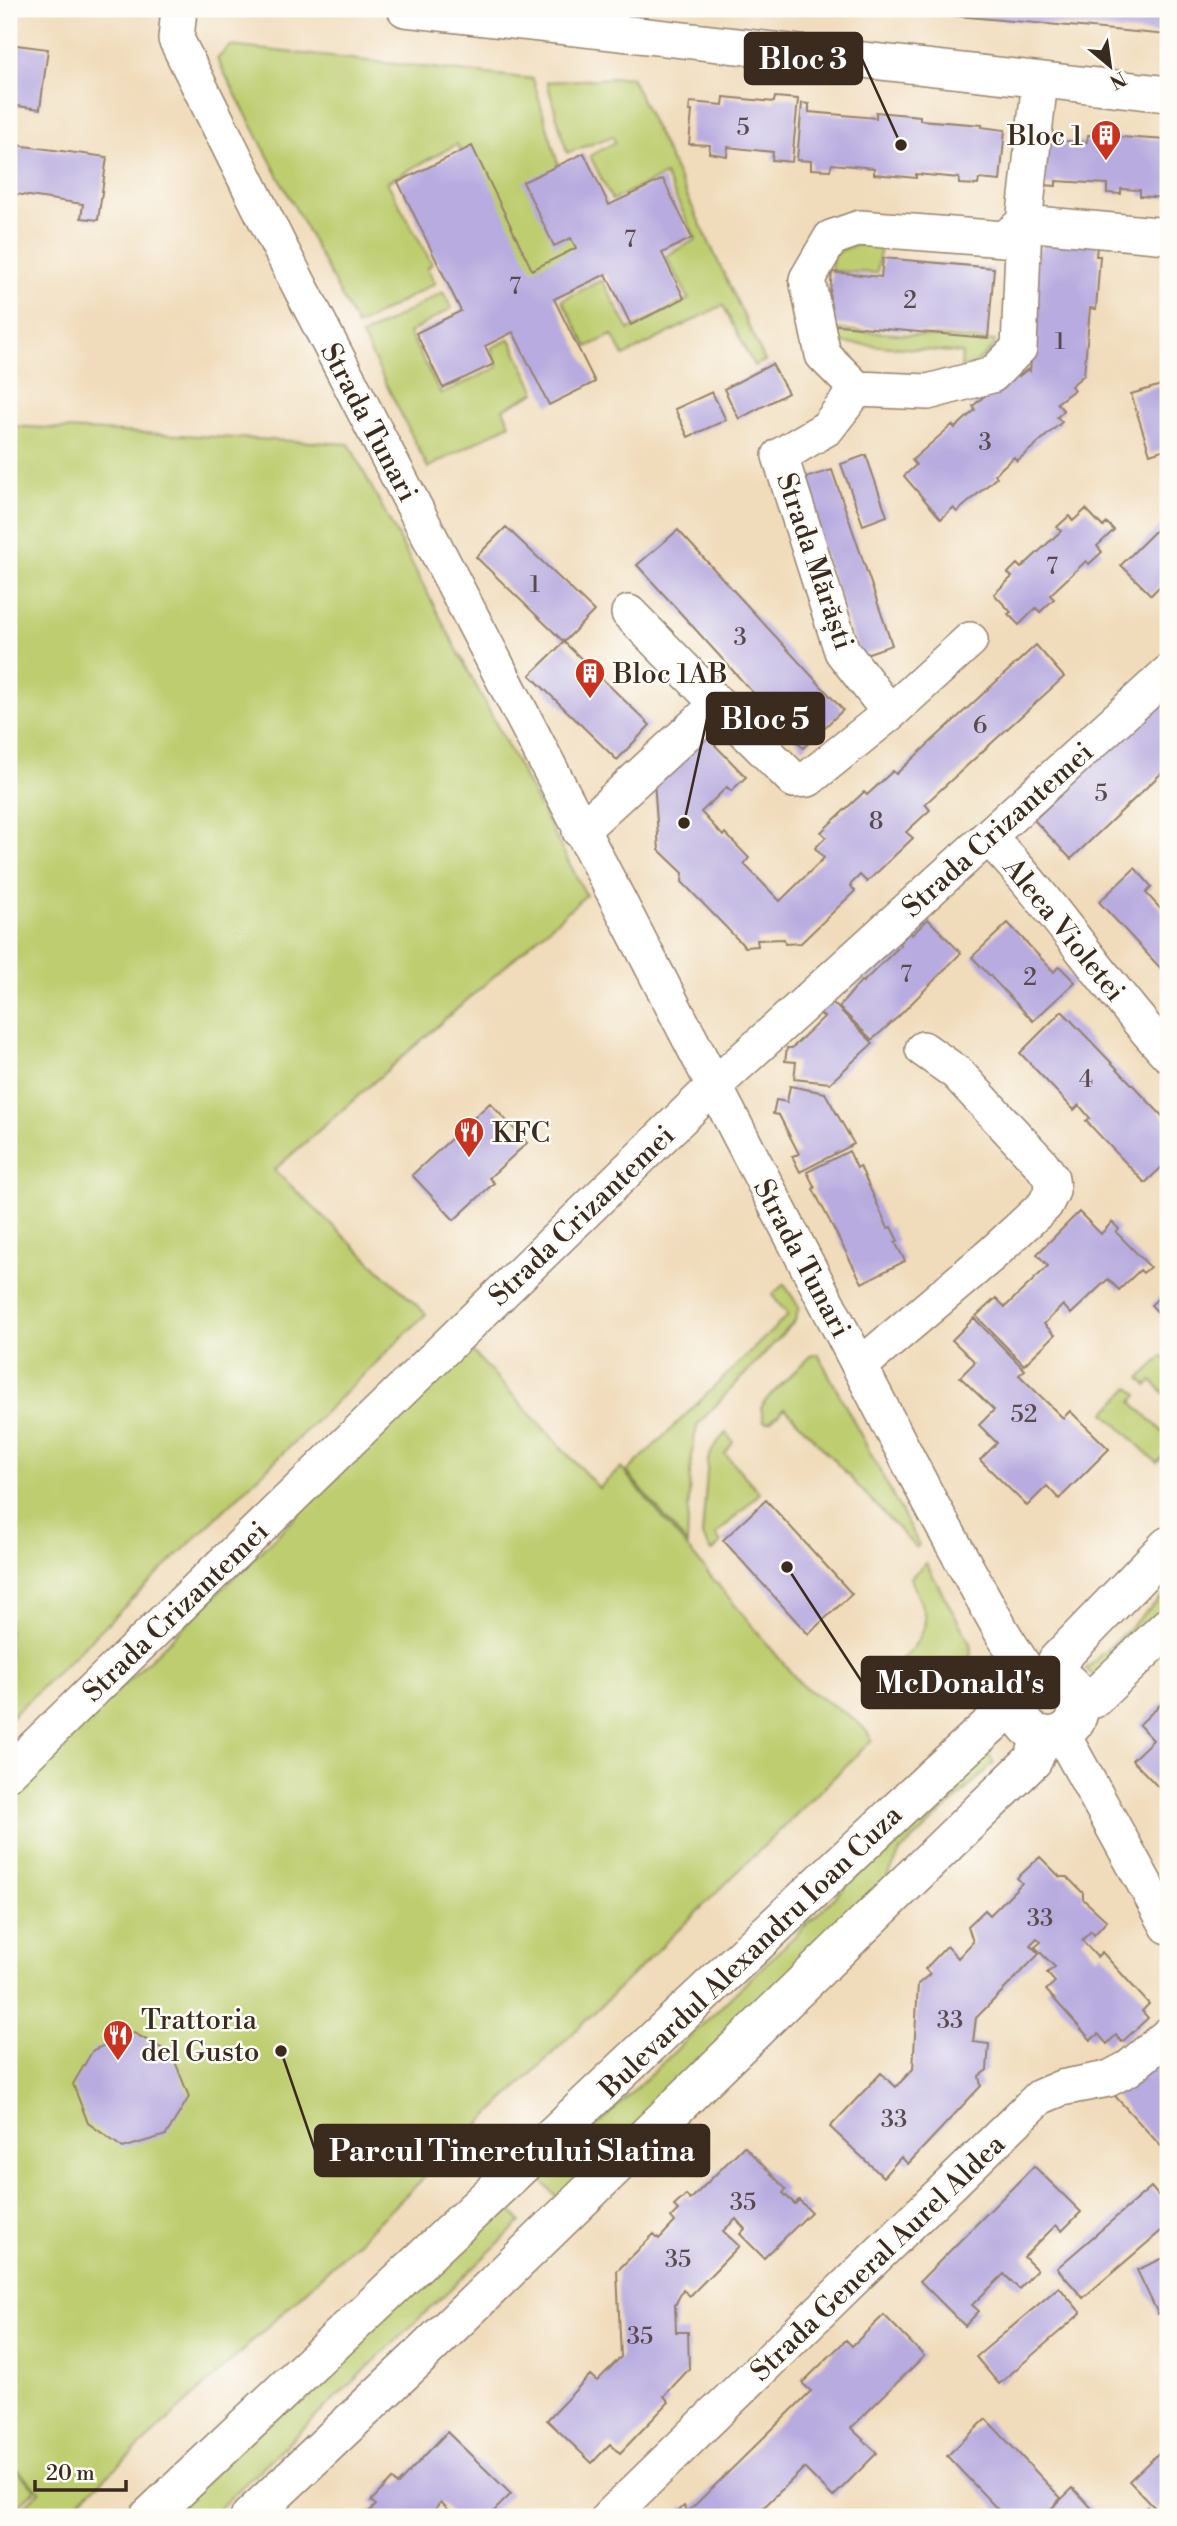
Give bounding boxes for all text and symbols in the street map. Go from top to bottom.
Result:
north arrow [1076,32,1146,102]
callout: Bloc 3 [745,33,862,84]
text: Bloc 3 [759,41,847,79]
text: N [1105,66,1130,94]
house number: 5 [736,113,750,143]
building icon: Bloc 1 [1089,118,1123,162]
place label: Bloc 1 [1006,119,1083,154]
house number: 7 [624,225,636,255]
house number: 7 [509,272,521,302]
house number: 2 [903,286,917,316]
house number: 1 [1055,327,1066,357]
street label: Strada Tunari [312,338,425,508]
house number: 3 [978,428,992,458]
street label: Strada Mărăști [768,468,861,655]
house number: 7 [1046,552,1058,582]
house number: 1 [530,570,541,600]
house number: 3 [733,623,747,653]
building icon: Bloc 1AB [573,656,607,700]
place label: Bloc 1AB [612,657,728,692]
callout: Bloc 5 [707,693,824,744]
text: Bloc 5 [720,701,810,739]
house number: 6 [973,711,987,741]
street label: Strada Crizantemei [895,735,1101,925]
house number: 5 [1094,779,1108,809]
house number: 8 [869,807,883,837]
street label: Aleea Violetei [995,850,1132,1009]
house number: 7 [900,960,912,990]
house number: 2 [1023,963,1037,993]
house number: 4 [1079,1065,1093,1095]
restaurant icon: KFC [452,1115,486,1159]
place label: KFC [492,1116,550,1151]
street label: Strada Crizantemei [482,1118,682,1314]
street label: Strada Tunari [745,1174,858,1344]
house number: 52 [1011,1400,1037,1430]
street label: Strada Crizantemei [76,1514,276,1710]
callout: McDonald's [862,1657,1059,1708]
text: McDonald's [876,1665,1044,1703]
street label: Bulevardul Alexandru Ioan Cuza [592,1797,910,2107]
house number: 33 [1027,1904,1053,1934]
place label: Trattoria del Gusto [141,2003,260,2070]
house number: 33 [937,2006,963,2036]
restaurant icon: Trattoria del Gusto [101,2018,135,2062]
house number: 33 [881,2105,907,2135]
callout: Parcul Tineretului Slatina [315,2125,709,2176]
street label: Strada General Aurel Aldea [743,2127,1013,2389]
text: Parcul Tineretului Slatina [329,2133,696,2171]
house number: 35 [730,2188,756,2218]
house number: 35 [665,2245,691,2275]
house number: 35 [627,2322,653,2352]
scale bar [35,2449,126,2493]
text: 20 m [46,2461,95,2487]

